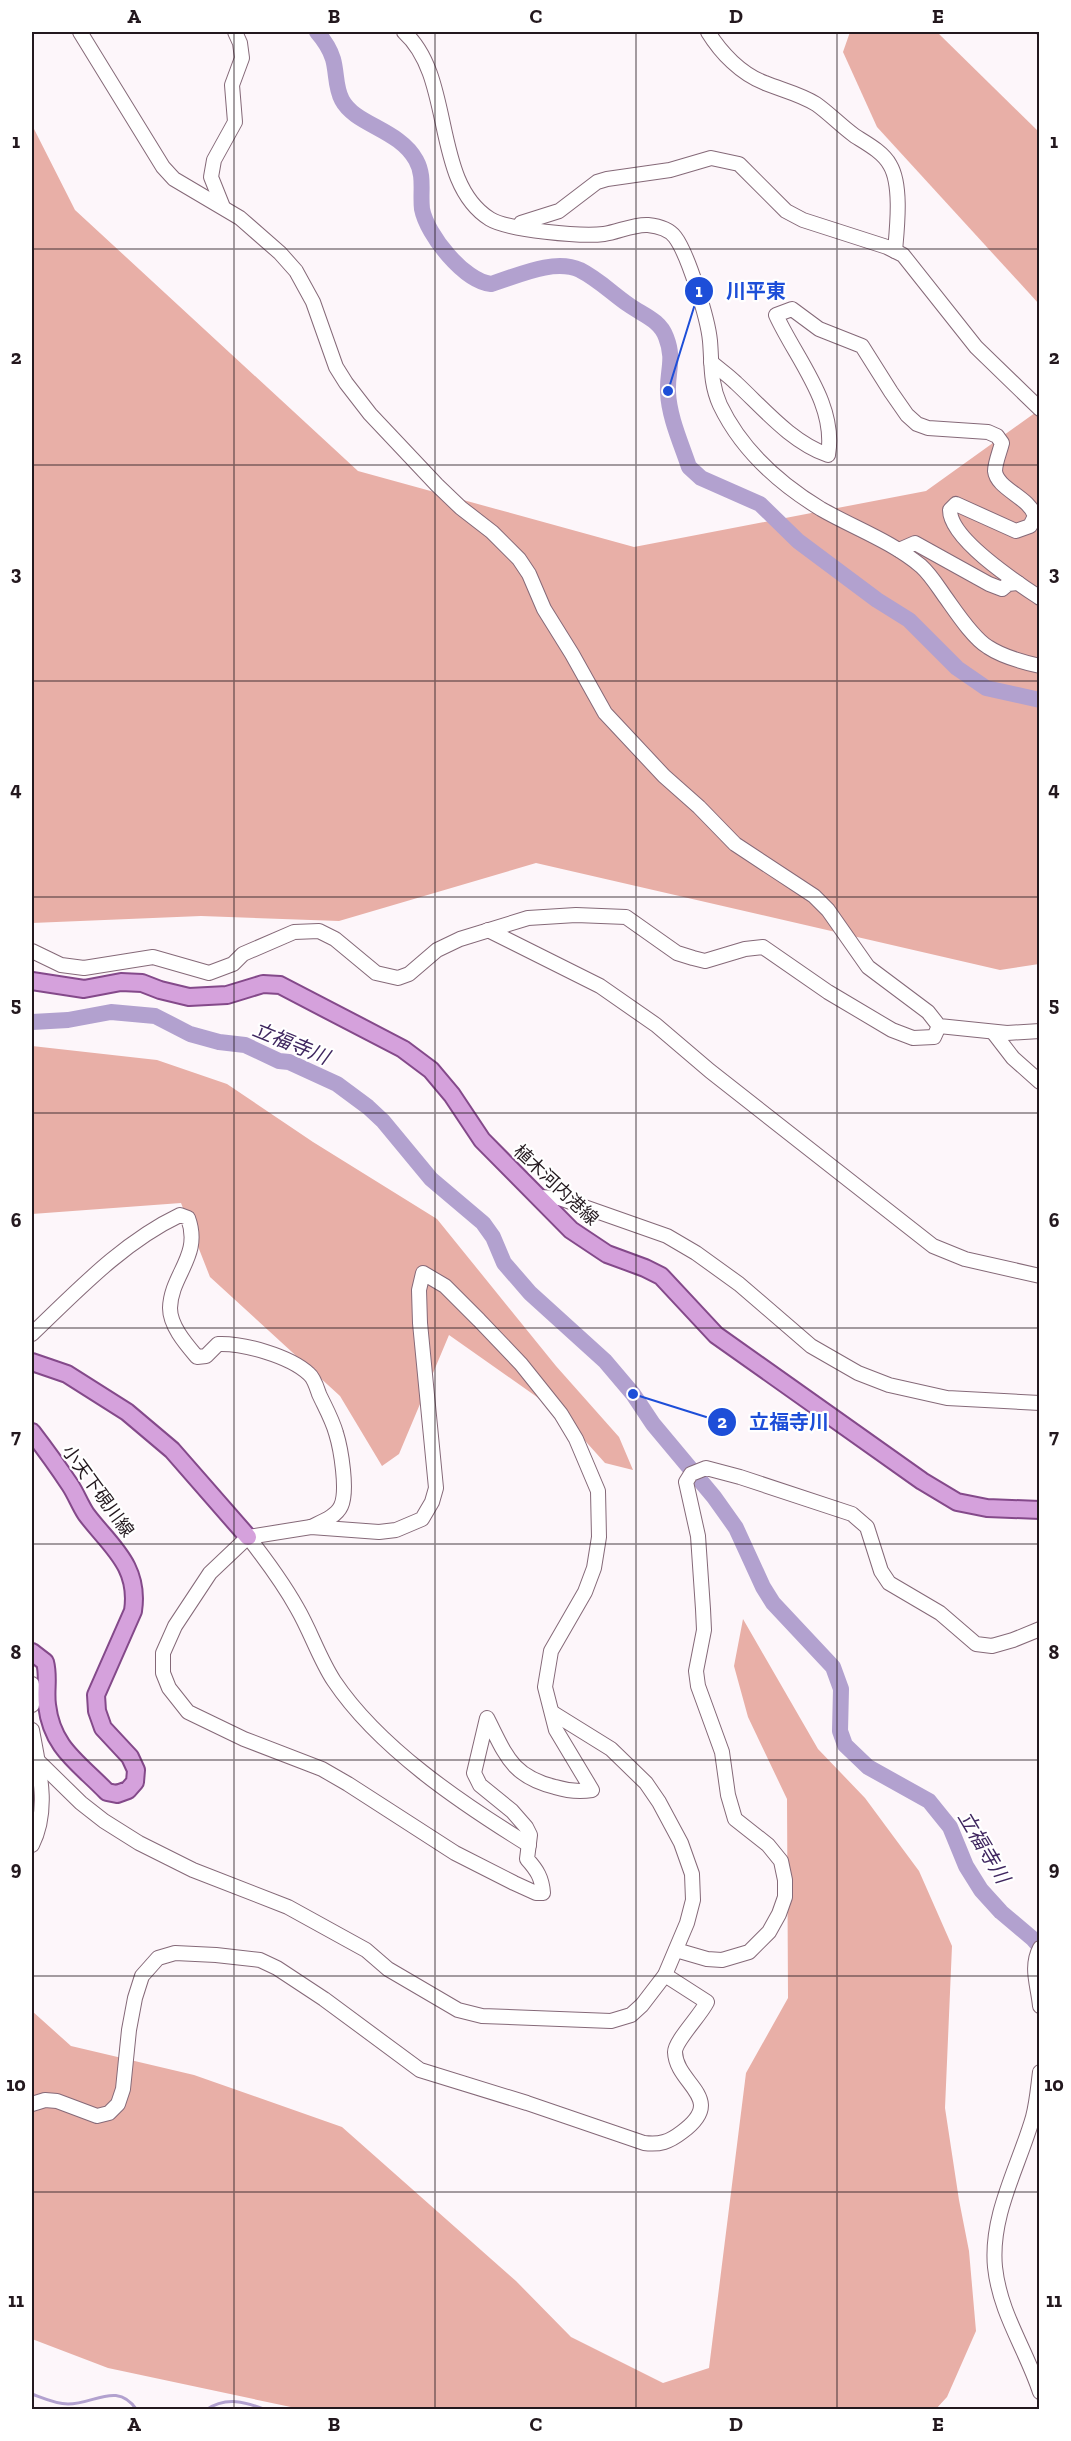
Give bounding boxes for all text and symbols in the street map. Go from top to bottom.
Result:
text: A [127,4,141,28]
text: B [328,4,340,28]
text: C [530,4,543,28]
text: D [729,4,743,28]
text: E [932,4,944,28]
text: 1 [12,129,20,153]
text: 1 [1050,129,1058,153]
callout: 川平東 [684,272,798,310]
text: 川平東 [726,279,786,303]
text: 1 [695,280,703,302]
text: 2 [11,345,22,369]
text: 2 [1049,345,1060,369]
text: 3 [11,561,22,585]
text: 3 [1049,561,1060,585]
text: 4 [10,777,22,801]
text: 4 [1048,777,1060,801]
text: 5 [11,992,21,1016]
text: 5 [1049,992,1059,1016]
water label: 立福寺川 [249,1017,334,1070]
street label: 植木河内港線 [509,1140,603,1230]
text: 6 [11,1208,22,1232]
text: 6 [1049,1208,1060,1232]
callout: 立福寺川 [707,1403,841,1441]
text: 立福寺川 [749,1410,829,1434]
text: 2 [717,1411,727,1433]
text: 7 [11,1424,21,1448]
text: 7 [1049,1424,1059,1448]
street label: 小天下硯川線 [57,1441,139,1541]
text: 8 [11,1640,22,1664]
text: 8 [1049,1640,1060,1664]
water label: 立福寺川 [953,1807,1016,1889]
text: 9 [11,1856,22,1880]
text: 9 [1049,1856,1060,1880]
text: 10 [6,2072,26,2096]
text: 10 [1044,2072,1064,2096]
text: 11 [8,2288,24,2312]
text: 11 [1046,2288,1062,2312]
text: A [127,2412,141,2436]
text: B [328,2412,340,2436]
text: C [530,2412,543,2436]
text: D [729,2412,743,2436]
text: E [932,2412,944,2436]

